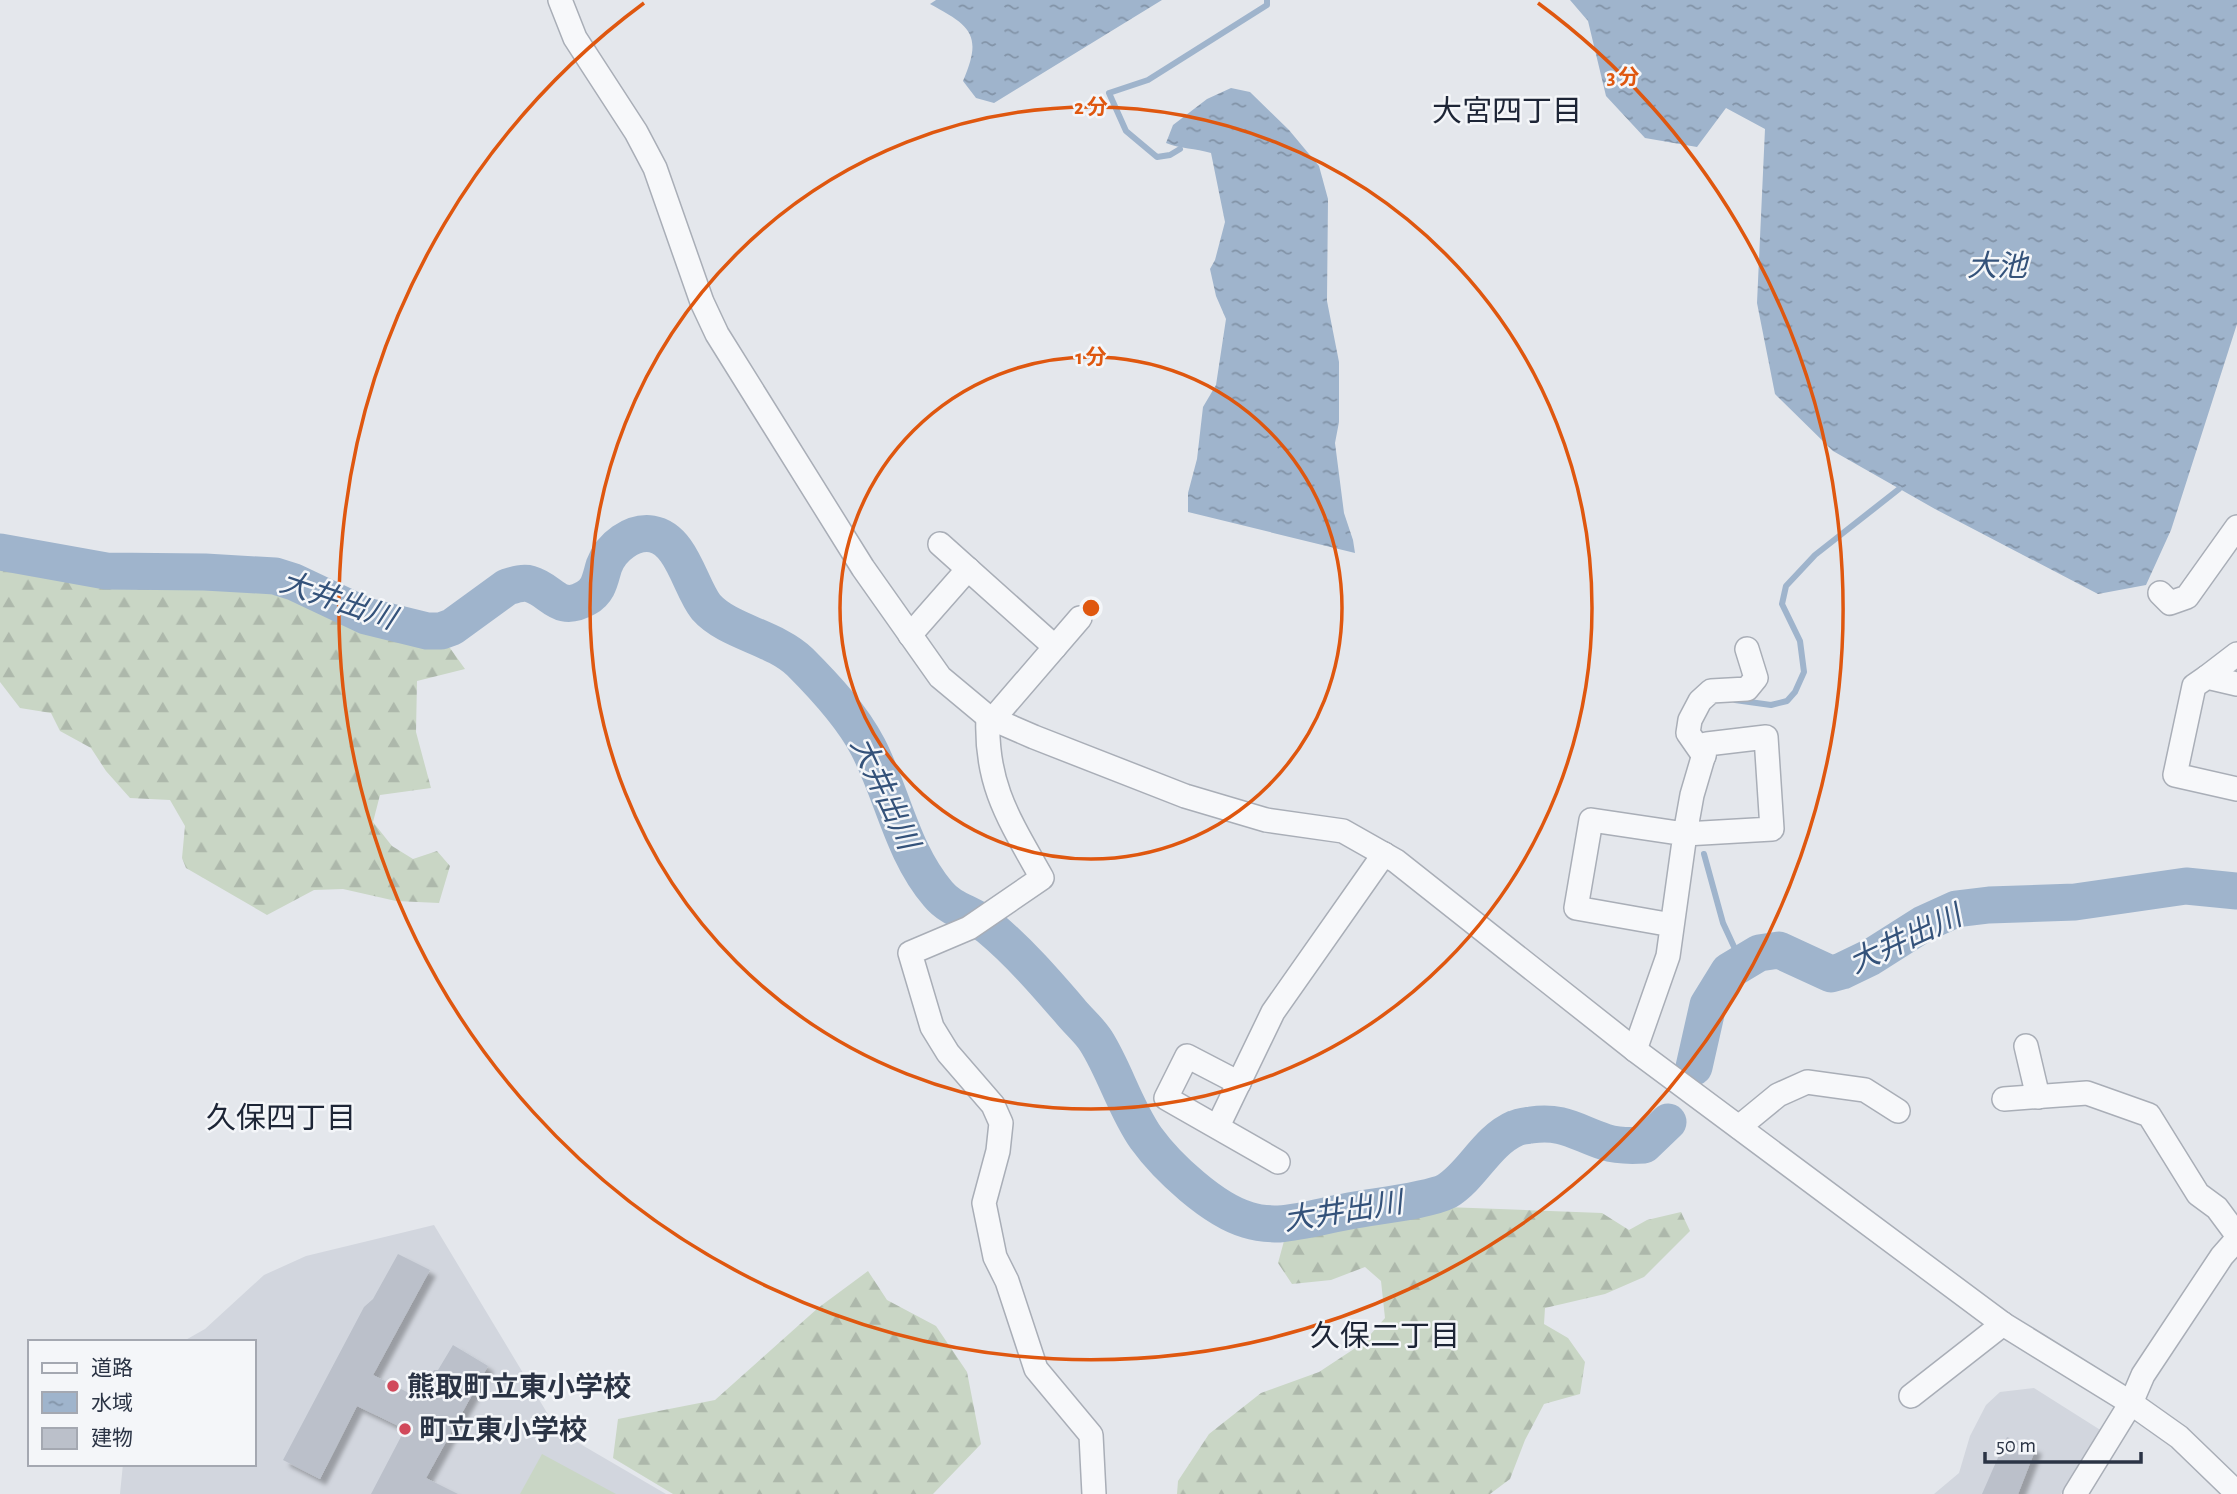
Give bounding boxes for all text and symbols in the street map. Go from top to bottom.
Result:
text: 3 分 [1606,66,1640,88]
district label: 大宮四丁目 [1432,95,1582,127]
text: 2 分 [1074,96,1108,118]
water label: 大池 [1967,250,2030,282]
text: 1 分 [1075,346,1107,368]
water label: 大井出川 [276,565,403,636]
centre of rings [1079,596,1103,620]
water label: 大井出川 [845,732,926,857]
water label: 大井出川 [1844,898,1969,979]
district label: 久保四丁目 [206,1102,356,1134]
water label: 大井出川 [1281,1185,1408,1236]
district label: 久保二丁目 [1310,1320,1460,1352]
legend [28,1340,256,1466]
text: 道路 [91,1357,133,1379]
place label: 熊取町立東小学校 [407,1372,631,1402]
marker: 熊取町立東小学校 [385,1378,401,1394]
text: 水域 [91,1392,133,1414]
place label: 町立東小学校 [419,1415,587,1445]
scale bar [1985,1420,2141,1464]
marker: 町立東小学校 [397,1421,413,1437]
text: 建物 [91,1427,133,1449]
text: 50 m [1996,1435,2036,1456]

